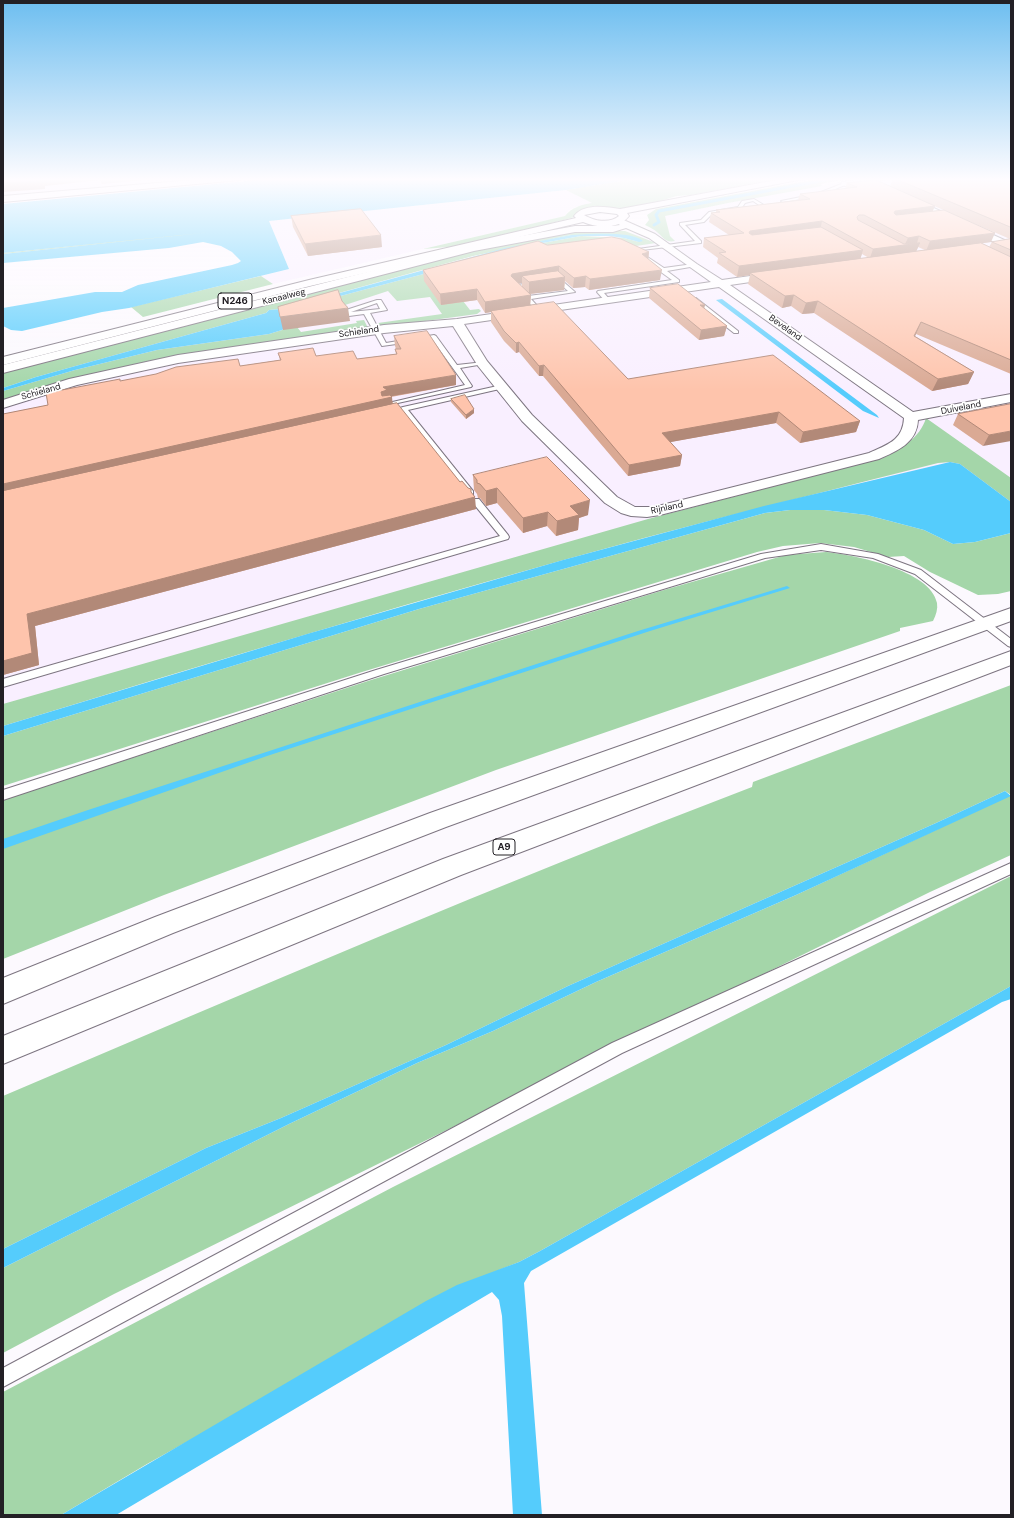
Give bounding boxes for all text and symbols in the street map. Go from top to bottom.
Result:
street label: Kanaalweg [261,286,307,308]
road number: N246 [218,293,252,309]
street label: Beveland [766,313,804,343]
street label: Schieland [338,324,380,340]
street label: Schieland [20,381,62,403]
street label: Duiveland [940,399,982,417]
street label: Rijnland [650,499,684,517]
road number: A9 [493,839,515,855]

